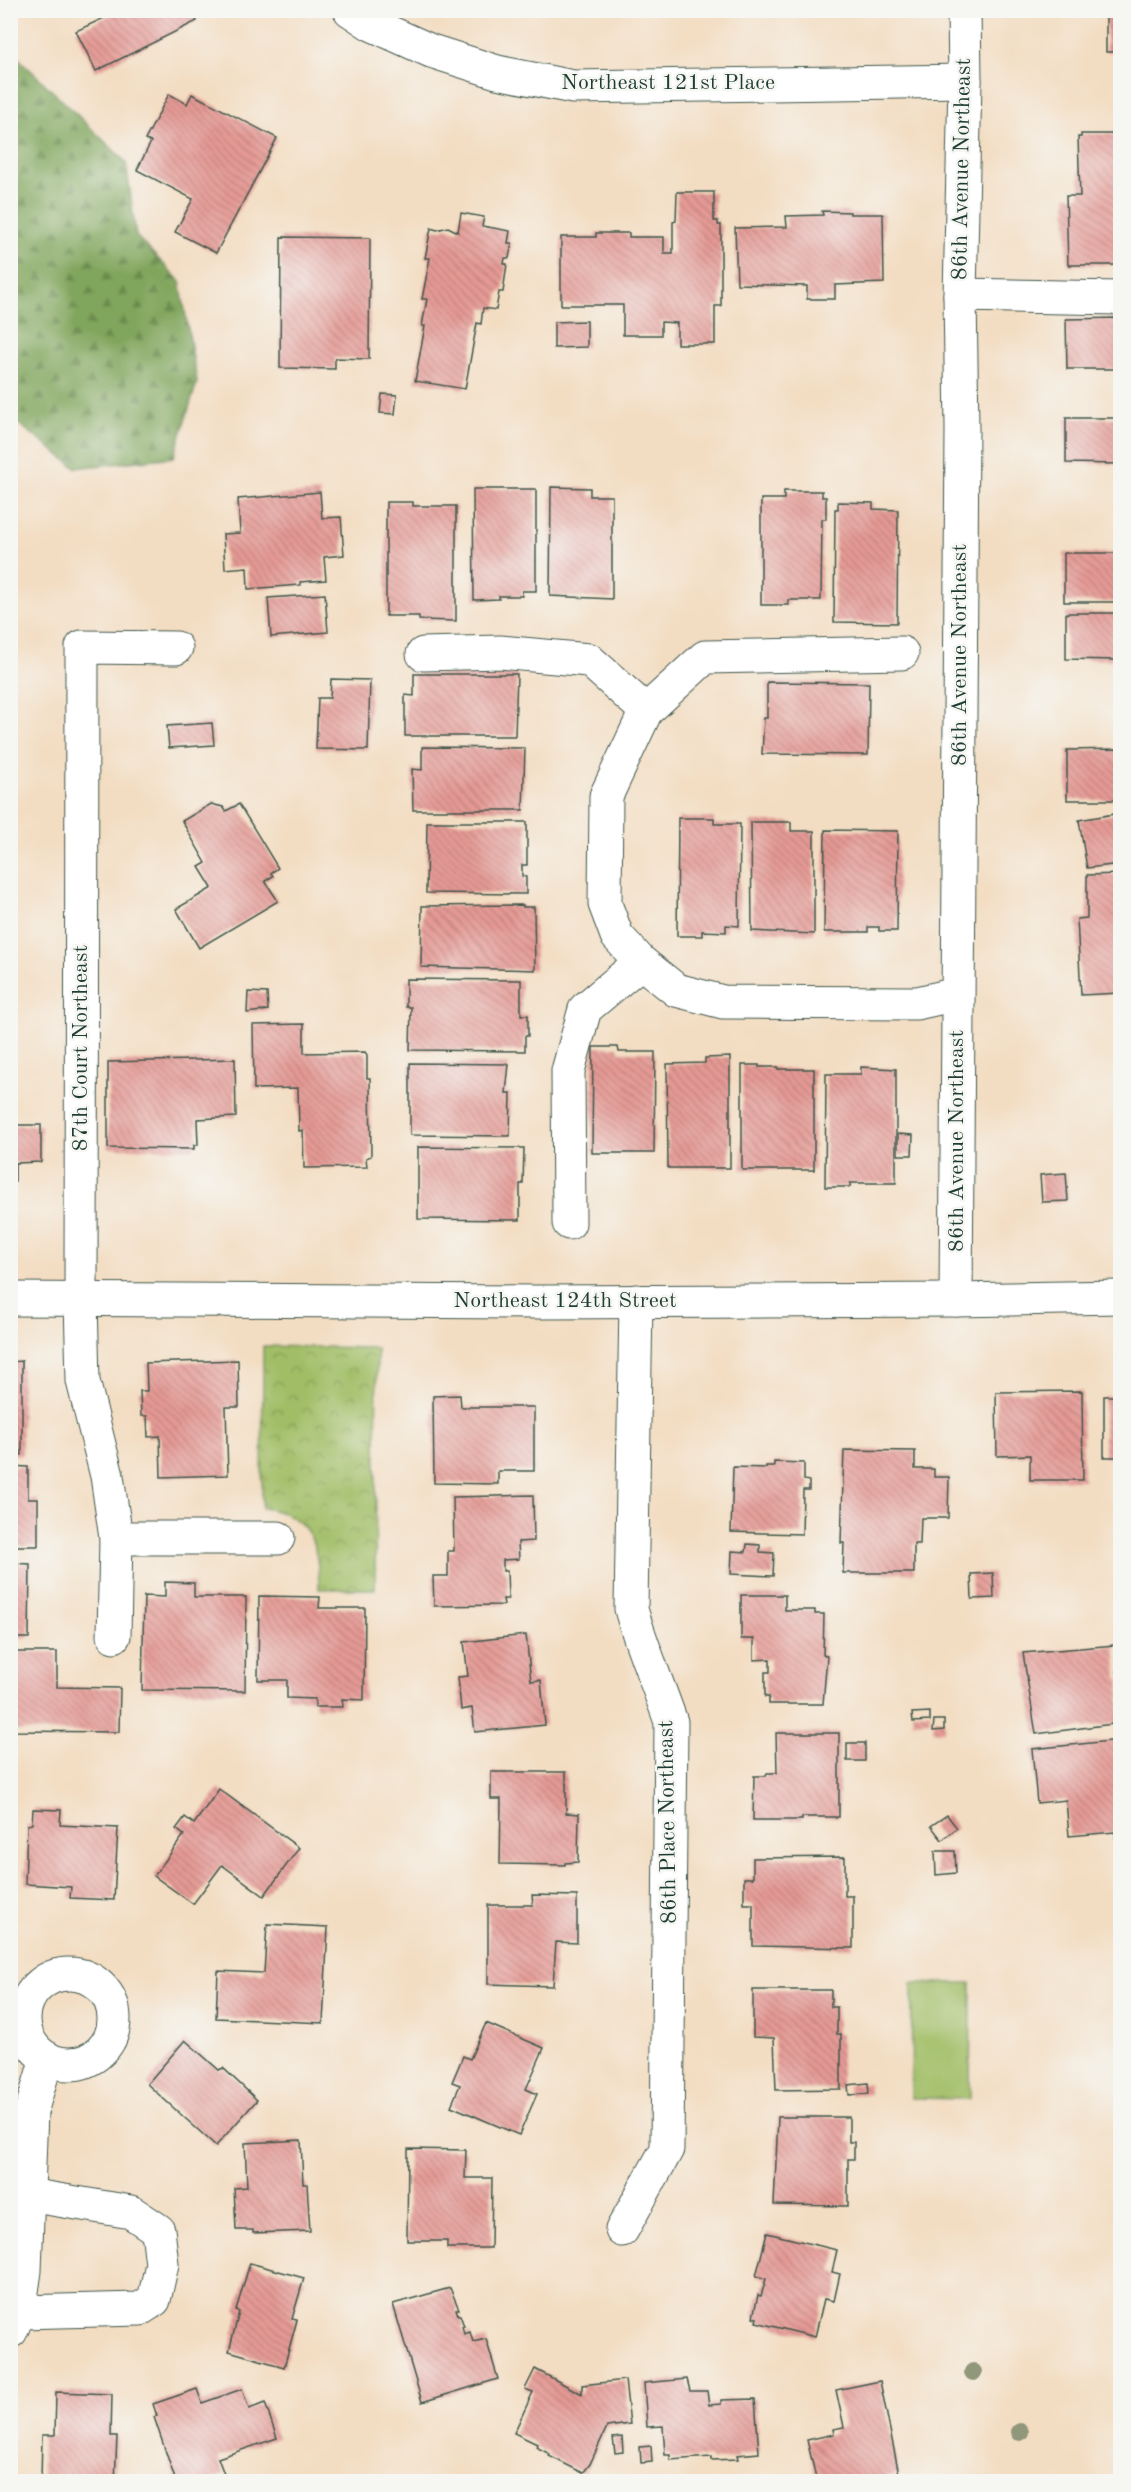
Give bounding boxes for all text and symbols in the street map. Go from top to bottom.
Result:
street label: 86th Avenue Northeast [949,58,975,280]
street label: Northeast 121st Place [561,72,775,94]
street label: 86th Avenue Northeast [949,544,971,766]
street label: 87th Court Northeast [70,945,92,1151]
street label: 86th Avenue Northeast [946,1030,968,1252]
street label: Northeast 124th Street [453,1290,677,1312]
street label: 86th Place Northeast [655,1720,681,1924]

